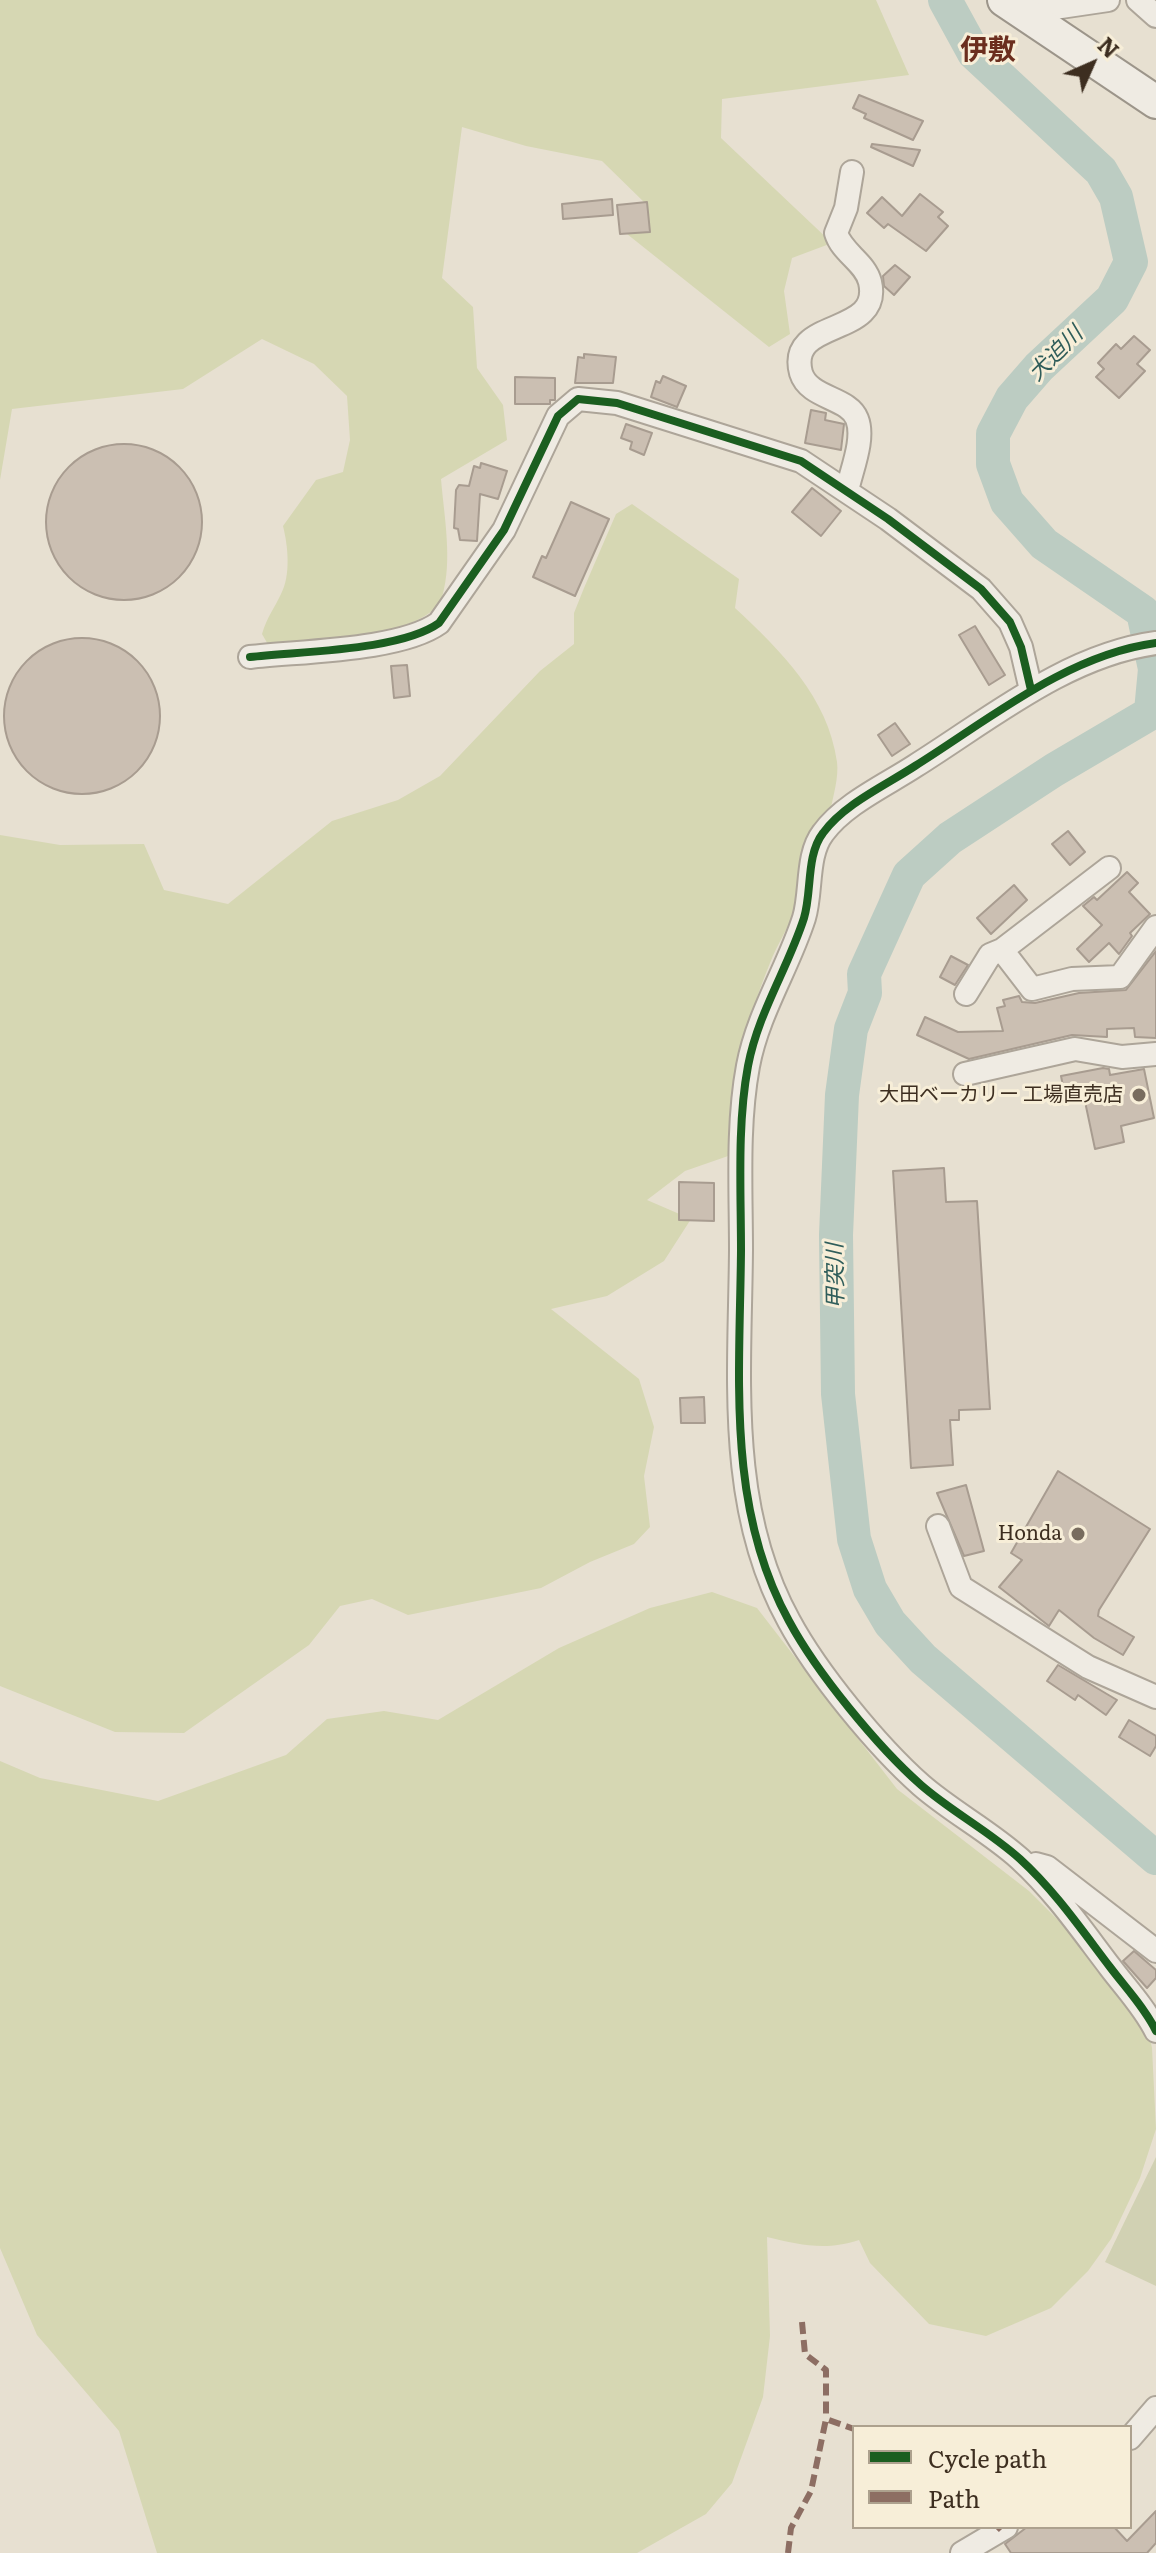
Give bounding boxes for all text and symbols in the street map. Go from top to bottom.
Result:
north arrow [1052,24,1132,104]
text: N [1091,28,1128,65]
district label: 伊敷 [960,34,1016,68]
water label: 犬迫川 [1023,321,1089,387]
place label: 大田ベーカリー 工場直売店 [879,1083,1123,1107]
marker: 大田ベーカリー 工場直売店 [1130,1086,1148,1104]
water label: 甲突川 [822,1243,850,1309]
place label: Honda [998,1522,1062,1546]
marker: Honda [1069,1525,1087,1543]
legend [852,2425,1132,2529]
text: Cycle path [928,2440,1047,2475]
text: Path [928,2480,980,2515]

